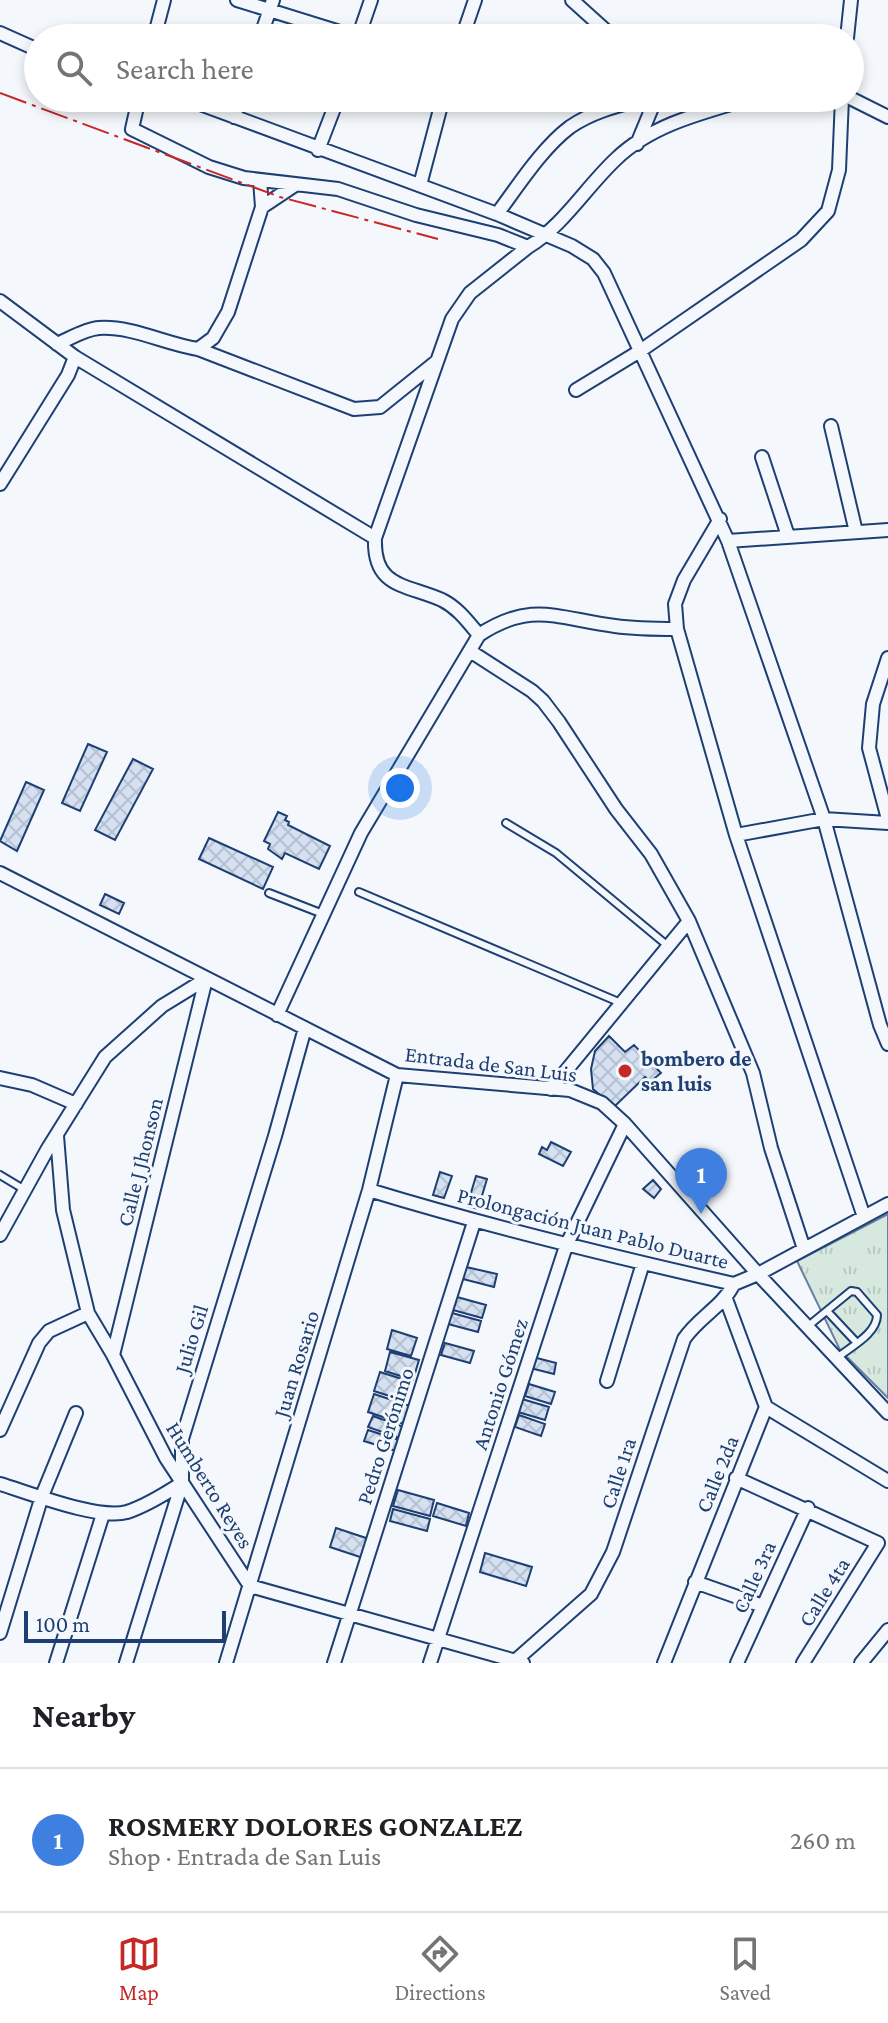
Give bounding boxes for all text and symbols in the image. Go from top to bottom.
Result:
search box [24,24,864,112]
icon: search [52,46,96,90]
text: Search here [116,52,254,85]
your location [380,768,420,808]
street label: Entrada de San Luis [404,1041,578,1087]
place label: bombero de san luis [640,1046,751,1096]
marker: bombero de san luis [616,1062,634,1080]
street label: Calle J Jhonson [112,1095,168,1229]
pin: 1 [675,1148,727,1214]
street label: Prolongación Juan Pablo Duarte [455,1182,731,1274]
street label: Julio Gil [168,1302,213,1378]
street label: Juan Rosario [267,1307,324,1422]
street label: Antonio Gómez [467,1315,533,1453]
street label: Pedro Gerónimo [351,1364,419,1508]
street label: Humberto Reyes [161,1417,259,1553]
street label: Calle 2da [690,1432,744,1516]
street label: Calle 1ra [595,1434,641,1512]
street label: Calle 3ra [727,1537,781,1617]
street label: Calle 4ta [793,1553,855,1631]
scale bar [24,1607,226,1643]
text: 100 m [36,1612,90,1637]
text: Nearby [32,1697,135,1734]
text: ROSMERY DOLORES GONZALEZ [108,1809,522,1842]
text: 1 [53,1826,63,1855]
text: 260 m [790,1826,856,1855]
text: Shop · Entrada de San Luis [108,1842,381,1871]
tab: Map [117,1932,161,2005]
tab: Directions [395,1932,486,2005]
tab: Saved [720,1932,771,2005]

